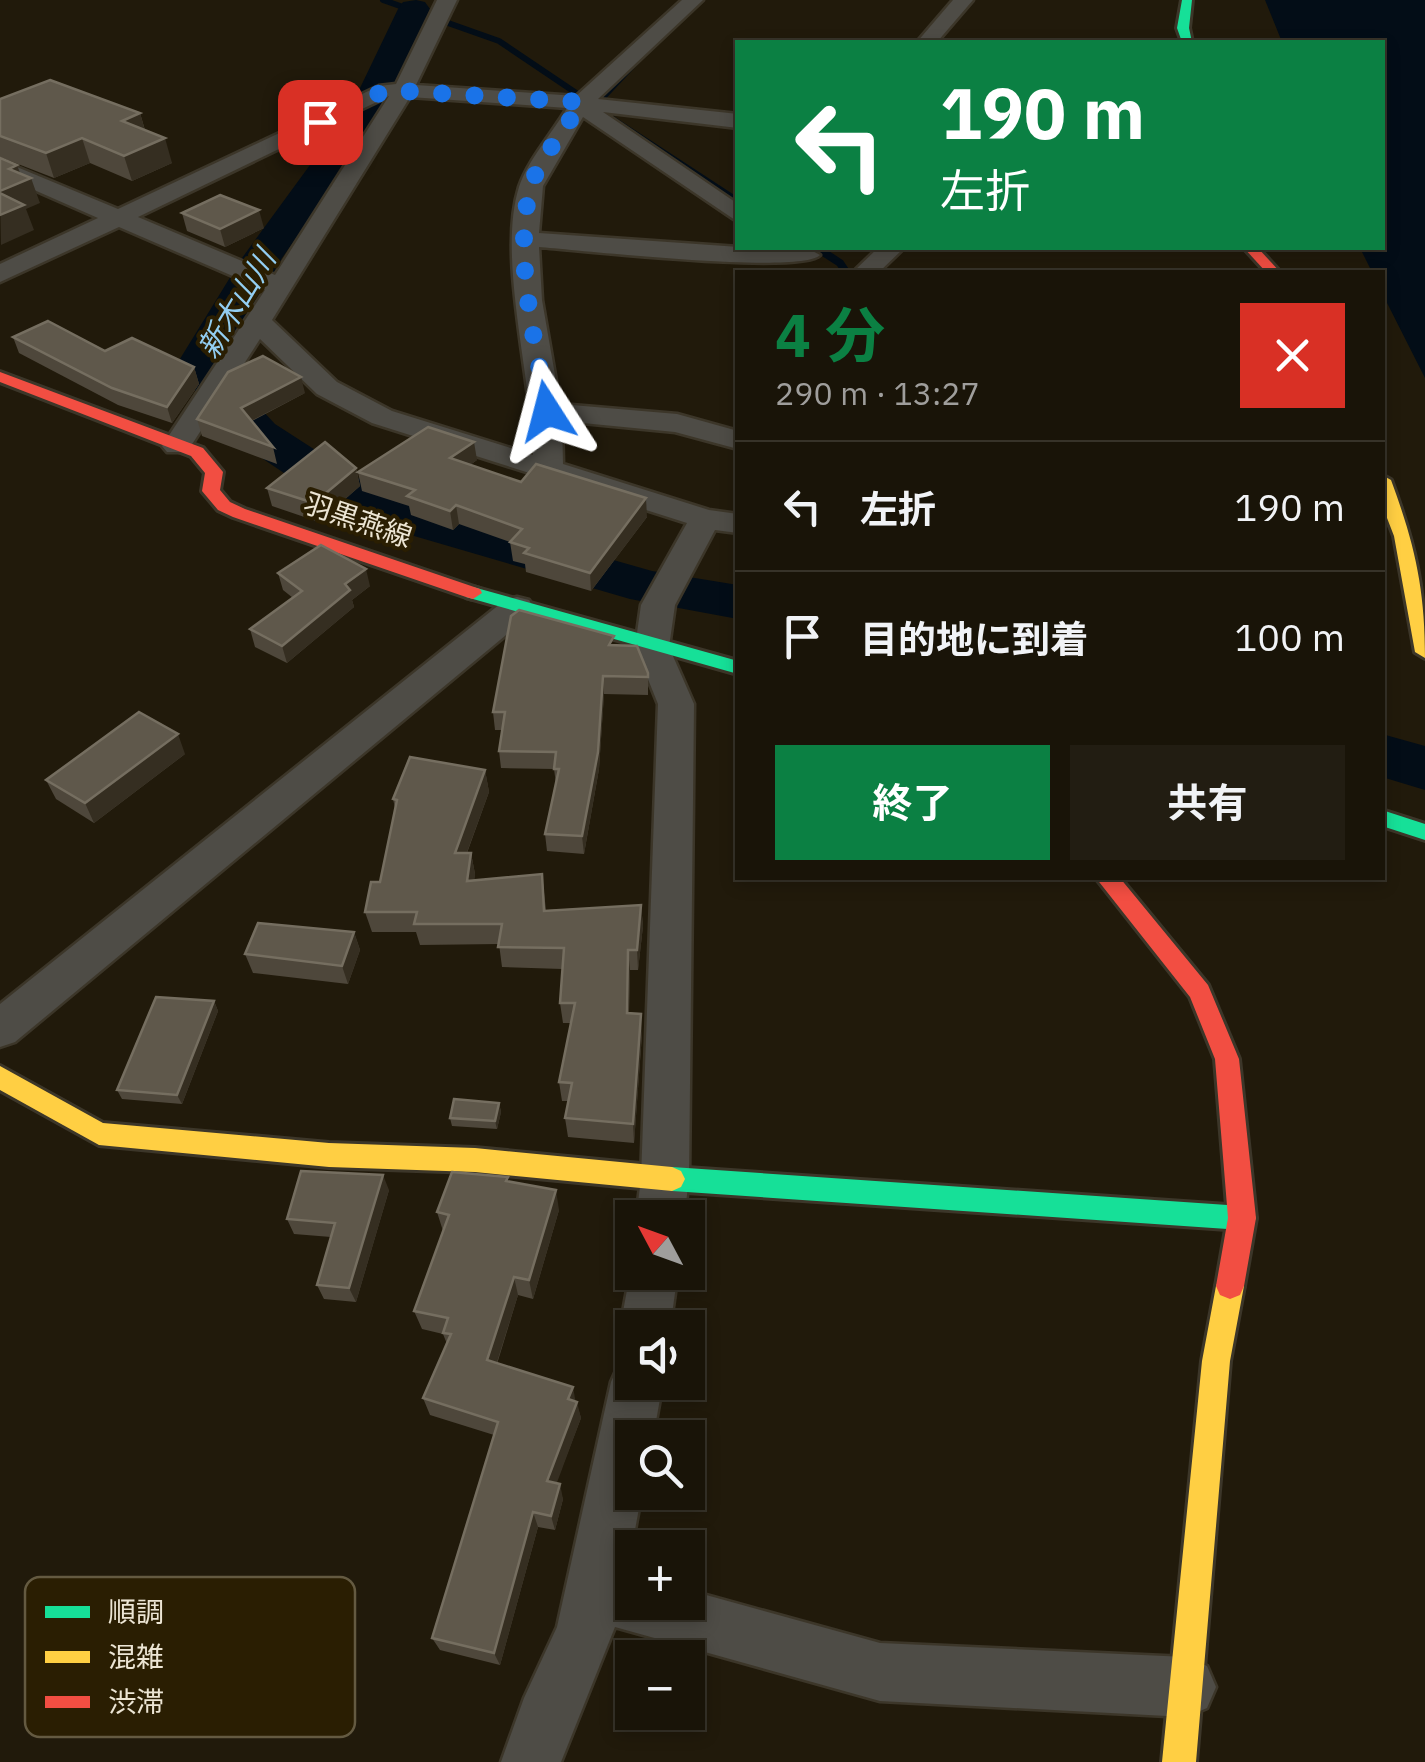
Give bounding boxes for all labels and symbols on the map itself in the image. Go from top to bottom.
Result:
pin [278,80,363,165]
water label: 新木山川 [188,239,285,365]
position arrow [495,359,599,463]
street label: 羽黒燕線 [299,484,417,555]
north arrow [615,1200,705,1290]
legend [25,1577,355,1737]
text: 順調 [108,1593,164,1630]
text: 混雑 [108,1638,164,1675]
text: 渋滞 [108,1683,164,1720]

